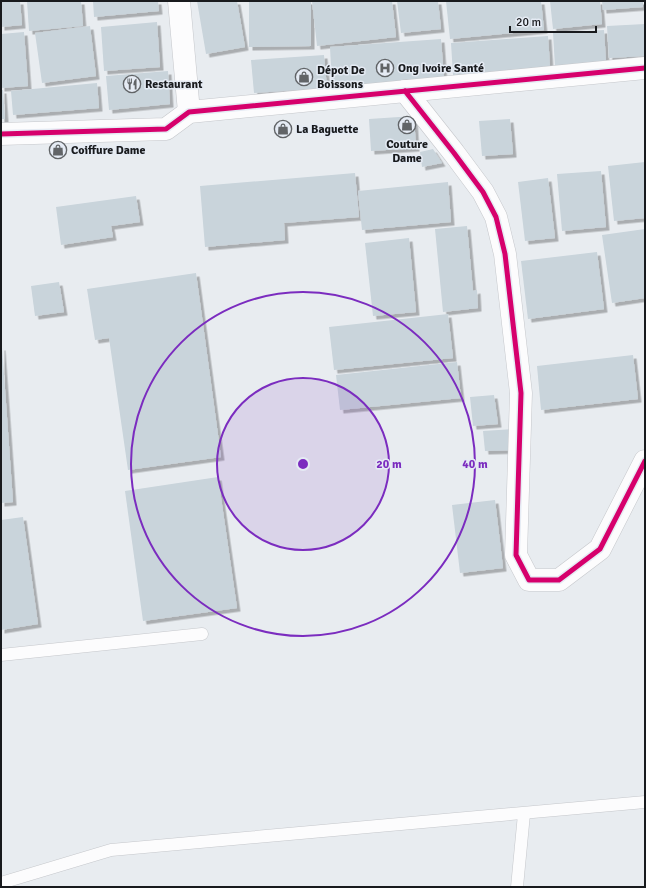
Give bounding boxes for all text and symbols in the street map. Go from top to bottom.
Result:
scale bar [510,8,596,34]
text: 20 m [516,15,541,30]
hospital icon: Ong Ivoire Santé [375,58,395,78]
place label: Ong Ivoire Santé [398,61,484,76]
place label: Dépot De Boissons [317,63,365,92]
shop icon: Dépot De Boissons [294,67,314,87]
restaurant icon: Restaurant [122,74,142,94]
place label: Restaurant [145,77,203,92]
shop icon: Couture Dame [397,115,417,135]
shop icon: La Baguette [273,119,293,139]
place label: La Baguette [296,122,358,137]
place label: Couture Dame [386,137,428,166]
shop icon: Coiffure Dame [48,140,68,160]
place label: Coiffure Dame [71,143,146,158]
centre of rings [296,457,310,471]
text: 20 m [376,457,402,472]
text: 40 m [462,457,488,472]

